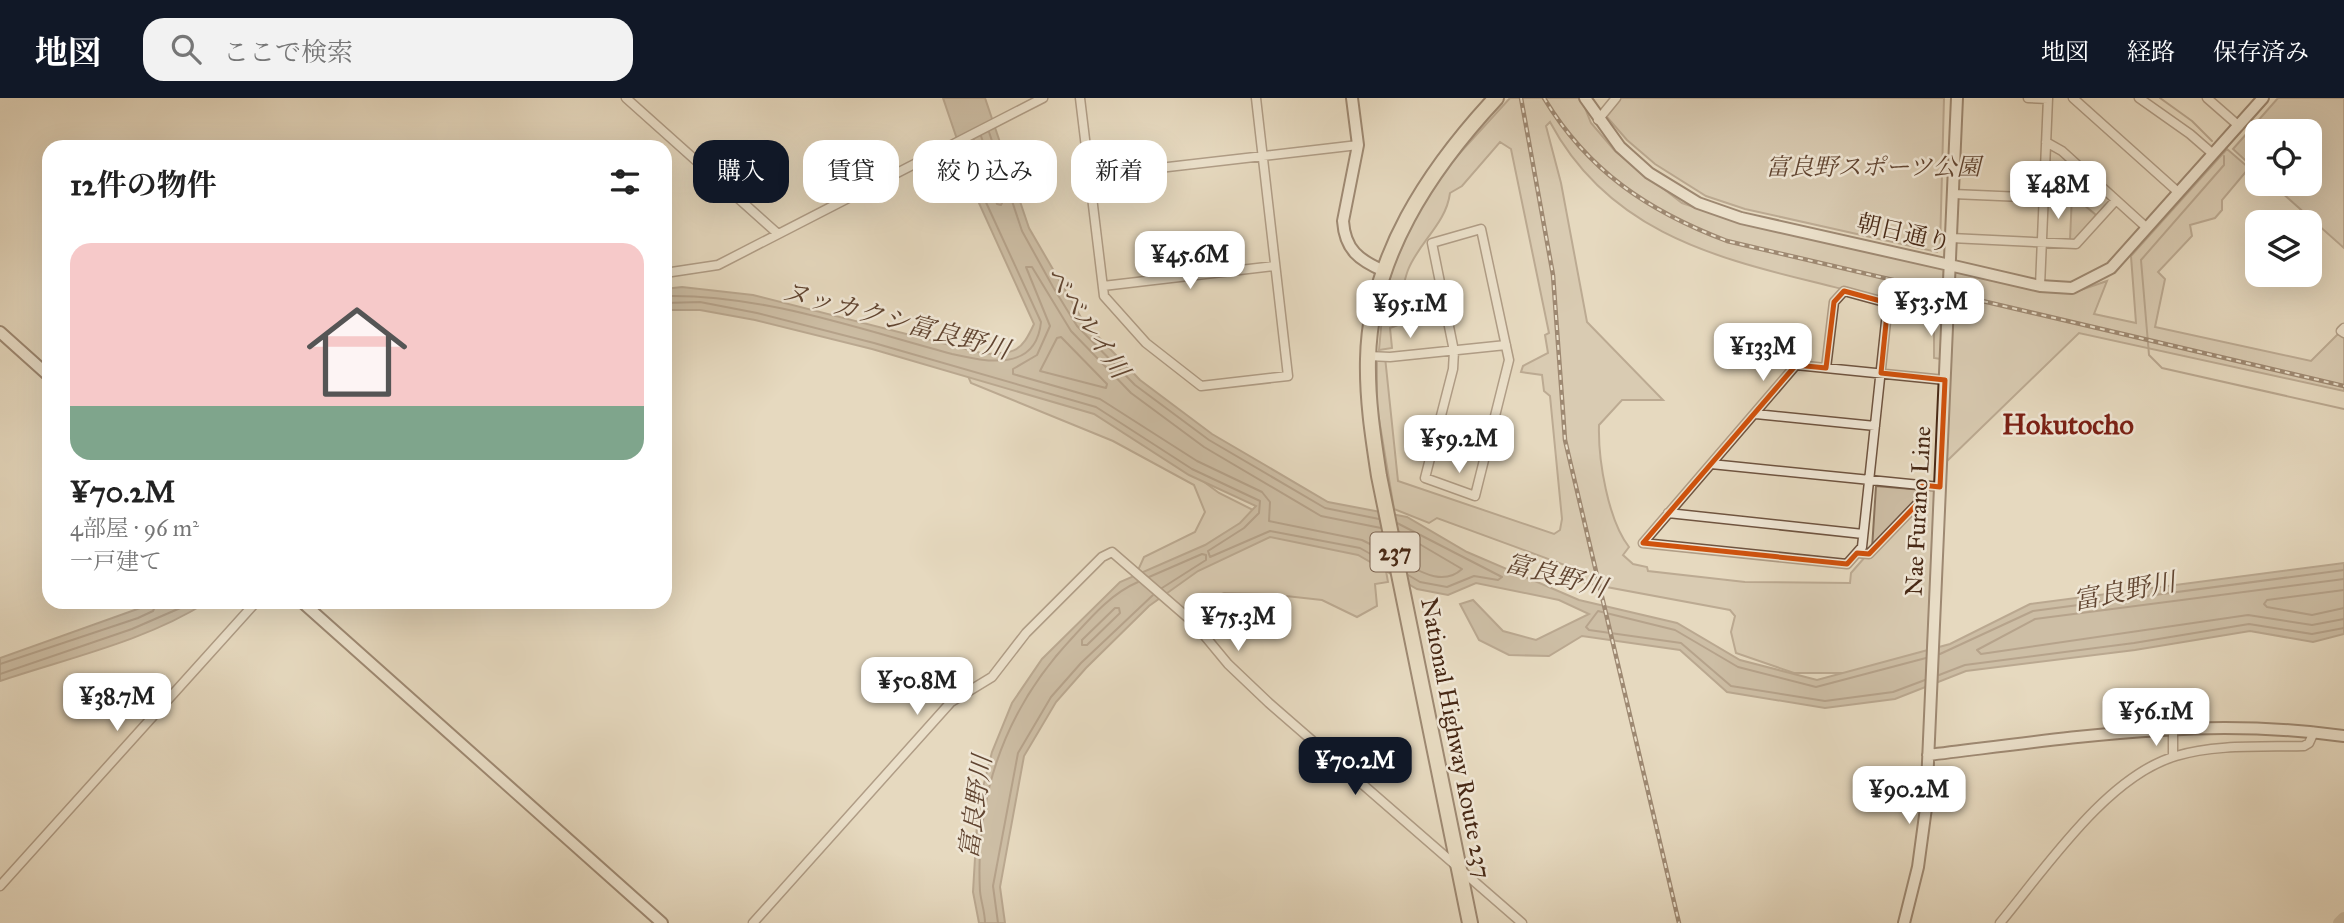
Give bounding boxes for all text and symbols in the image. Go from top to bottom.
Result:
search box [143,18,633,81]
icon: search [167,30,205,68]
text: 地図 [35,33,101,73]
text: ここで検索 [223,36,353,68]
text: 地図 [2041,37,2089,67]
text: 経路 [2127,37,2175,67]
text: 保存済み [2213,37,2309,67]
map controls [2245,119,2322,287]
button: locate [2245,119,2322,196]
chip: 購入 [693,140,789,203]
chip: 賃貸 [803,140,899,203]
chip: 絞り込み [913,140,1057,203]
chip: 新着 [1071,140,1167,203]
park label: 富良野スポーツ公園 [1765,152,1985,182]
pin: ¥48M [2017,162,2099,221]
icon: filters [606,163,644,201]
text: 12件の物件 [70,167,217,203]
text: ¥48M [2026,170,2090,198]
street label: 朝日通り [1854,208,1954,258]
button: layers [2245,210,2322,287]
pin: ¥45.6M [1133,232,1247,291]
text: ¥45.6M [1151,240,1229,268]
water label: ベベルイ川 [1038,260,1138,387]
water label: ヌッカクシ富良野川 [779,274,1016,367]
pin: ¥53.5M [1874,278,1988,338]
pin: ¥95.1M [1353,280,1467,340]
text: ¥53.5M [1894,287,1968,315]
icon: home [294,289,420,415]
text: ¥95.1M [1372,289,1448,317]
pin: ¥133M [1714,324,1812,383]
text: ¥133M [1730,332,1796,360]
district label: Hokutocho [2002,407,2134,442]
pin: ¥59.2M [1402,416,1516,475]
text: ¥59.2M [1420,424,1498,452]
street label: Nae Furano Line [1899,425,1937,597]
text: ¥70.2M [70,474,175,510]
text: 4部屋 · 96 m² [70,514,199,542]
road number: 237 [1370,533,1420,572]
water label: 富良野川 [1502,546,1613,605]
text: 一戸建て [70,547,162,575]
water label: 富良野川 [2070,565,2181,617]
pin: ¥75.3M [1181,594,1295,653]
street label: National Highway Route 237 [1414,595,1498,881]
text: ¥75.3M [1200,602,1276,630]
pin: ¥50.8M [860,658,974,717]
text: ¥50.8M [877,666,957,694]
pin: ¥38.7M [60,674,174,733]
text: ¥38.7M [79,682,155,710]
pin: ¥56.1M [2099,688,2213,748]
text: ¥56.1M [2118,697,2194,725]
pin: ¥70.2M [1298,738,1412,797]
text: ¥70.2M [1315,746,1395,774]
water label: 富良野川 [952,750,998,861]
pin: ¥90.2M [1852,766,1966,826]
text: ¥90.2M [1869,775,1949,803]

